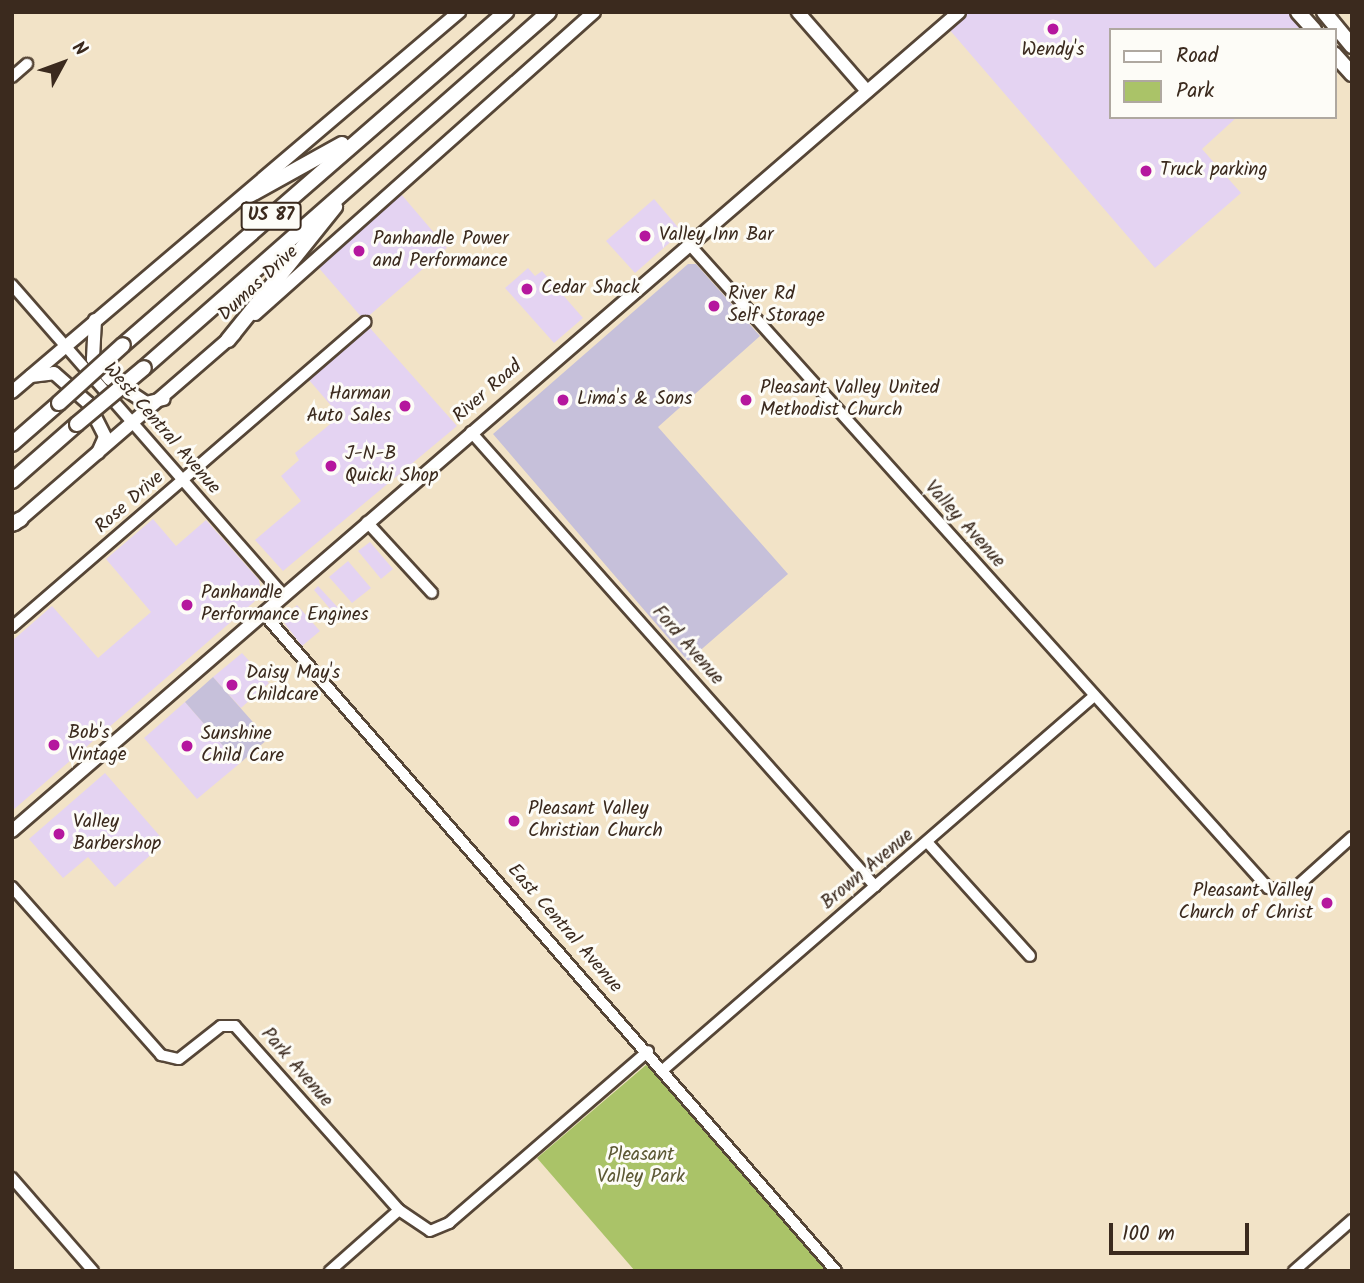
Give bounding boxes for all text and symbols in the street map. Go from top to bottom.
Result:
marker: Wendy's [1045,21,1061,37]
north arrow [28,28,98,98]
legend [1108,28,1336,119]
text: N [64,35,94,64]
place label: Wendy's [1022,40,1084,62]
text: Road [1176,40,1218,73]
text: Park [1176,75,1214,108]
place label: Truck parking [1160,160,1267,182]
marker: Truck parking [1138,163,1154,179]
road number: US 87 [240,202,302,230]
place label: Valley Inn Bar [659,225,773,247]
marker: Valley Inn Bar [637,228,653,244]
place label: Panhandle Power and Performance [373,229,508,273]
street label: Dumas Drive [214,241,304,327]
marker: Panhandle Power and Performance [351,243,367,259]
place label: Cedar Shack [541,278,640,300]
marker: Cedar Shack [519,281,535,297]
place label: River Rd Self Storage [728,284,825,328]
marker: River Rd Self Storage [706,298,722,314]
street label: River Road [449,356,527,428]
street label: West Central Avenue [98,358,224,500]
place label: Pleasant Valley United Methodist Church [760,378,939,422]
place label: Harman Auto Sales [306,384,391,428]
place label: Lima's & Sons [577,389,692,411]
marker: Lima's & Sons [555,392,571,408]
marker: Pleasant Valley United Methodist Church [738,392,754,408]
marker: Harman Auto Sales [397,398,413,414]
place label: J-N-B Quicki Shop [345,444,438,488]
marker: J-N-B Quicki Shop [323,458,339,474]
street label: Rose Drive [91,467,169,539]
street label: Valley Avenue [919,477,1009,573]
place label: Panhandle Performance Engines [201,583,369,627]
marker: Panhandle Performance Engines [179,597,195,613]
street label: Ford Avenue [646,602,728,690]
place label: Daisy May's Childcare [246,663,340,707]
marker: Daisy May's Childcare [224,677,240,693]
place label: Bob's Vintage [68,723,127,767]
place label: Sunshine Child Care [201,724,284,768]
marker: Bob's Vintage [46,737,62,753]
marker: Sunshine Child Care [179,738,195,754]
place label: Pleasant Valley Christian Church [528,799,663,843]
place label: Valley Barbershop [73,812,161,856]
marker: Pleasant Valley Christian Church [506,813,522,829]
street label: Brown Avenue [817,825,919,915]
marker: Valley Barbershop [51,826,67,842]
street label: East Central Avenue [502,860,626,998]
place label: Pleasant Valley Church of Christ [1179,881,1313,925]
marker: Pleasant Valley Church of Christ [1319,895,1335,911]
street label: Park Avenue [255,1024,337,1112]
park label: Pleasant Valley Park [597,1145,685,1189]
scale bar [1112,1210,1252,1254]
text: 100 m [1122,1218,1175,1251]

